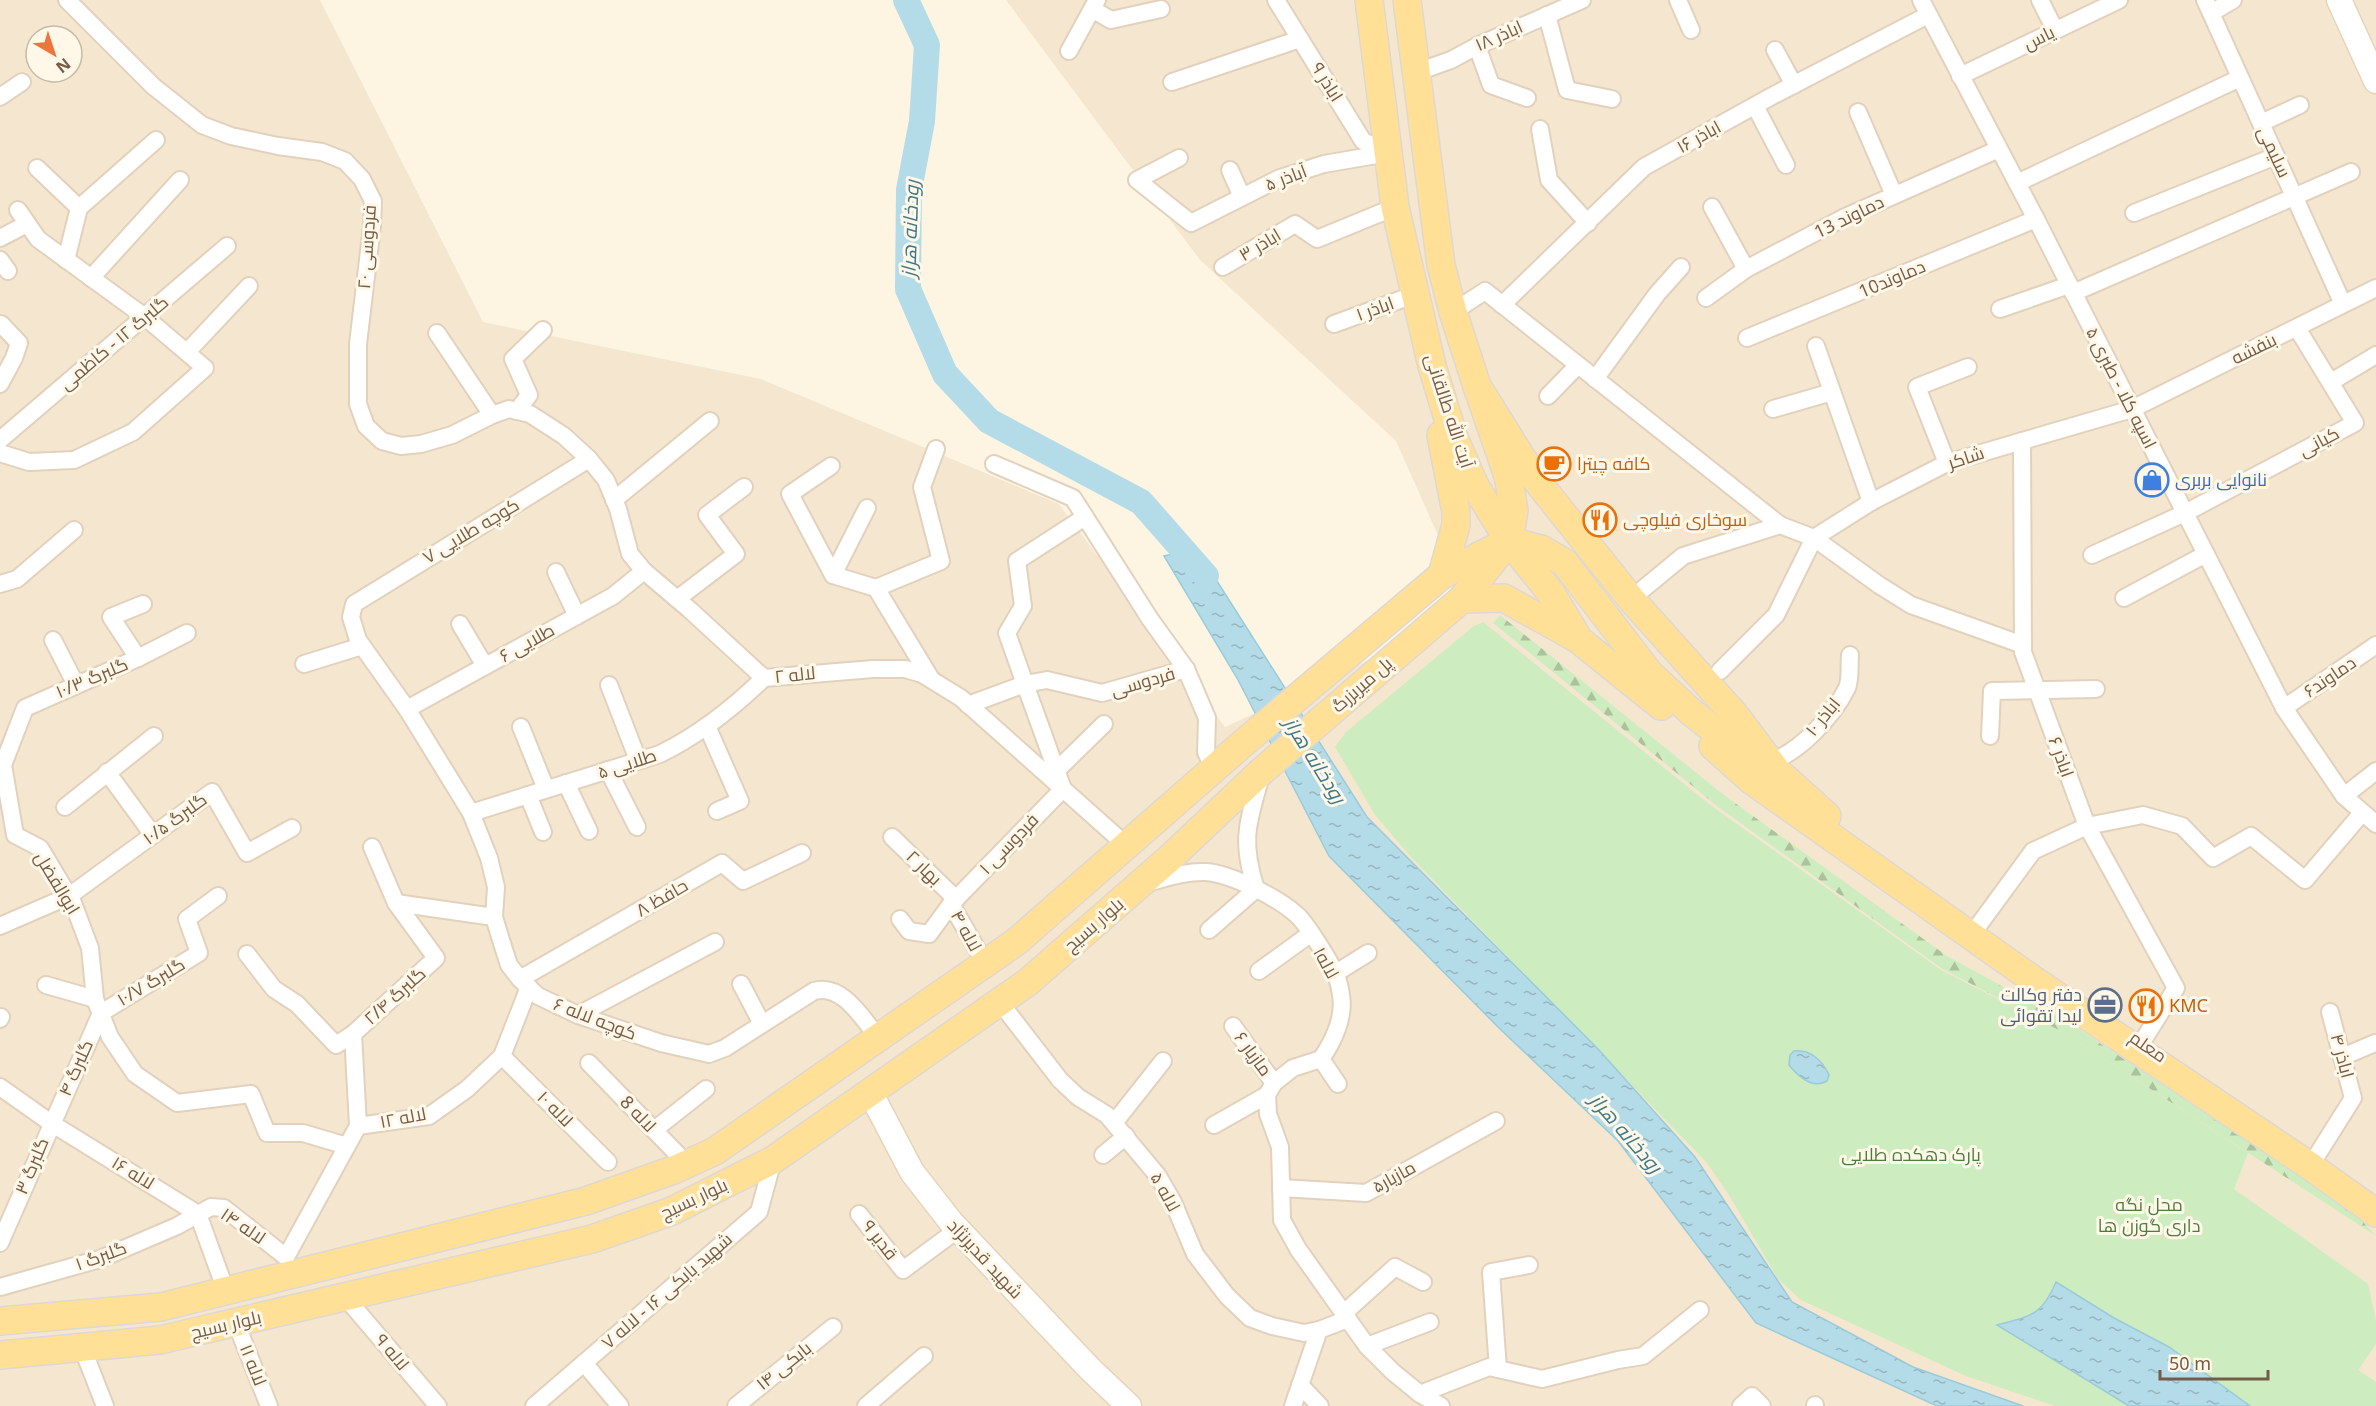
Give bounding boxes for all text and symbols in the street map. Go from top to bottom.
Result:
street label: اباذر ۱۸ [1471,14,1526,56]
street label: یاس [2019,19,2058,55]
north arrow [24,24,84,84]
text: N [51,53,75,78]
street label: اباذر ۹ [1306,57,1349,106]
street label: اباذر ۱۶ [1672,114,1725,158]
street label: سلیمی [2253,122,2297,181]
street label: آباذر ۵ [1261,158,1310,196]
water label: رودخانه هراز [894,178,925,281]
street label: دماوند 13 [1810,189,1888,243]
street label: فردوسی ۲۰ [351,204,381,290]
street label: اباذر ۳ [1234,222,1285,266]
street label: دماوند10 [1855,253,1929,303]
street label: گلبرگ ۱۲ - کاظمی [54,290,173,395]
street label: اباذر ۱ [1352,290,1397,326]
street label: اسپه کلا - طبری ۵ [2081,323,2163,452]
street label: بنفشه [2227,327,2280,369]
street label: آیت الله طالقانی [1420,351,1480,471]
street label: کیانی [2294,421,2343,462]
street label: شاکر [1944,440,1987,474]
cafe icon: کافه چیترا [1536,446,1572,482]
place label: کافه چیترا [1577,451,1650,476]
shop icon: نانوایی بربری [2134,462,2170,498]
place label: نانوایی بربری [2175,467,2267,491]
street label: کوچه طلایی ۷ [418,492,524,569]
restaurant icon: سوخاری فیلوچی [1582,502,1618,538]
place label: سوخاری فیلوچی [1623,507,1747,532]
street label: طلایی ۶ [495,617,558,667]
street label: دماوند۶ [2299,650,2360,702]
street label: گلبرگ ۱۰/۳ [52,651,131,703]
street label: پل میربزرگ [1326,651,1398,718]
street label: لاله ۲ [773,660,817,688]
street label: فردوسی [1108,660,1178,702]
street label: اباذر ۱۰ [1799,692,1845,741]
water label: رودخانه هراز [1277,709,1354,810]
street label: اباذر ۶ [2044,733,2080,780]
street label: طلایی ۵ [594,742,659,784]
street label: گلبرگ ۱۰/۵ [138,787,211,850]
street label: فردوسی ۱ [973,808,1043,879]
street label: بهار ۲ [902,844,948,890]
street label: ابوالفضل [30,847,86,918]
street label: حافظ ۸ [631,873,692,922]
street label: بلوار بسیج [1058,892,1129,958]
street label: لاله ۴ [946,906,988,955]
street label: لاله۱ [1308,942,1345,983]
street label: گلبرگ ۱۰/۷ [112,951,189,1011]
street label: گلبرگ ۲/۴ [358,961,430,1029]
place label: دفتر وکالت لیدا تقوائی [2000,982,2082,1027]
office icon: دفتر وکالت لیدا تقوائی [2087,987,2123,1023]
restaurant icon: KMC [2128,988,2164,1024]
street label: کوچه لاله ۶ [550,991,640,1046]
place label: KMC [2169,993,2208,1017]
street label: معلم [2125,1025,2172,1068]
street label: مازیار ۶ [1229,1026,1278,1081]
street label: اباذر ۴ [2326,1031,2360,1081]
street label: گلبرگ ۴ [52,1036,98,1099]
street label: لاله ۱۰ [532,1085,579,1132]
water label: رودخانه هراز [1582,1085,1670,1180]
street label: لاله 8 [616,1090,662,1137]
street label: لاله ۱۲ [378,1101,428,1133]
street label: گلبرگ ۳ [8,1134,54,1198]
park label: پارک دهکده طلایی [1841,1142,1981,1167]
street label: لاله ۱۶ [108,1150,159,1194]
street label: مازیار۵ [1367,1154,1420,1198]
street label: لاله ۵ [1145,1168,1186,1215]
street label: بلوار بسیج [656,1172,732,1225]
park label: محل نگه داری گوزن ها [2098,1192,2200,1237]
street label: لاله ۱۴ [216,1201,271,1249]
street label: شهید قدیرنژاد [943,1213,1029,1303]
street label: قدیر ۹ [858,1214,904,1264]
street label: شهید بابکی ۱۶ - لاله ۷ [596,1227,737,1354]
street label: گلبرگ ۱ [72,1235,130,1275]
street label: بلوار بسیج [188,1304,264,1345]
street label: لاله ۹ [370,1328,415,1375]
street label: بابکی ۱۴ [751,1335,816,1395]
street label: لاله ۱۱ [235,1340,273,1389]
scale bar [2160,1343,2268,1381]
text: 50 m [2169,1351,2211,1375]

